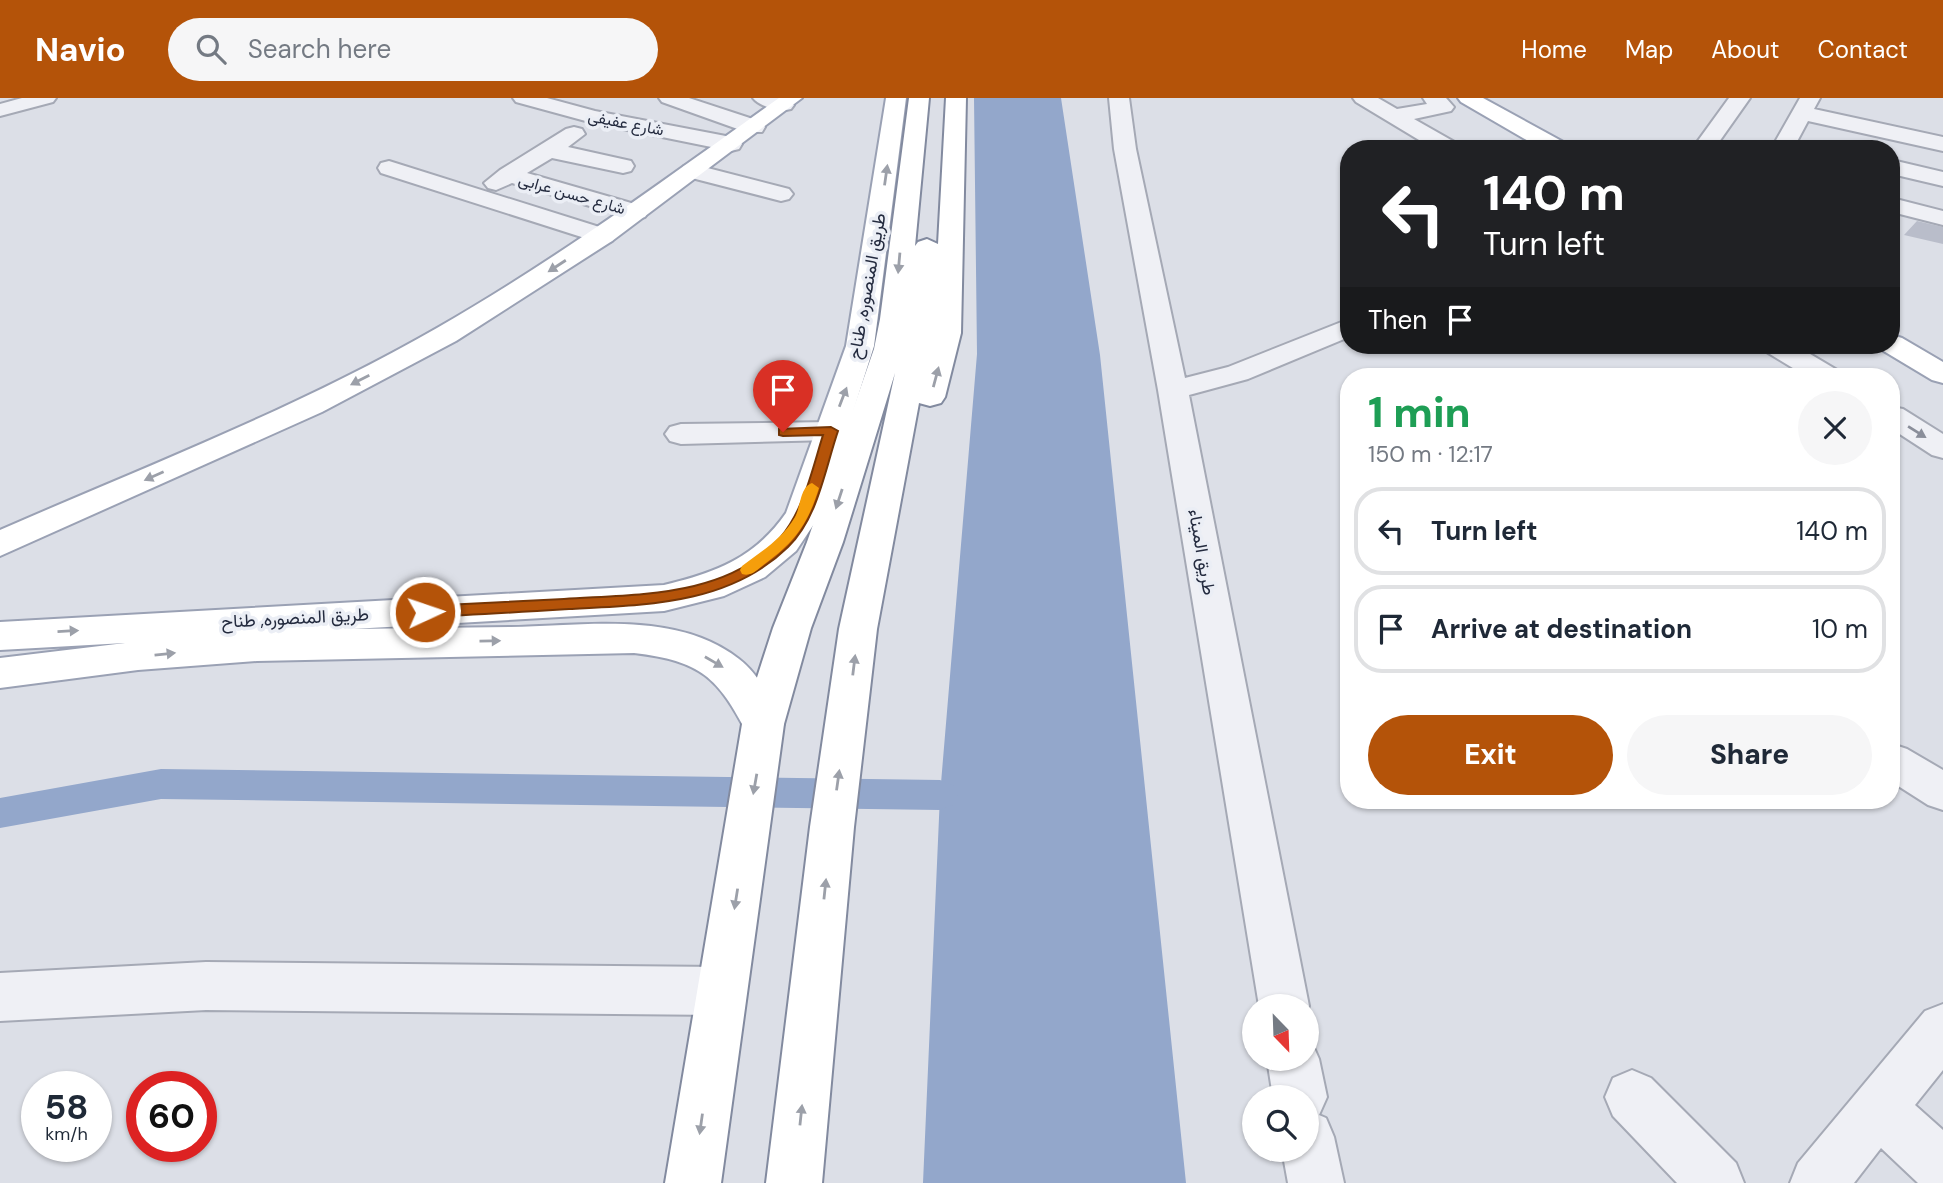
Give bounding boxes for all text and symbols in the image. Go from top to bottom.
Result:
search box [168,18,658,81]
text: Navio [35,28,126,71]
icon: search [192,30,230,68]
text: Search here [248,32,391,66]
text: Home [1521,34,1587,65]
text: Map [1625,34,1673,65]
text: About [1711,34,1780,65]
text: Contact [1818,34,1908,65]
street label: شارع عفيفى [586,105,666,142]
text: 140 m [1483,161,1625,225]
one-way arrow [880,163,891,185]
icon: left [1368,168,1459,259]
street label: شارع حسن عرابى [516,169,628,220]
street label: طريق المنصوره, طناح [842,211,892,361]
text: Turn left [1483,223,1605,265]
one-way arrow [893,252,904,274]
one-way arrow [548,259,566,273]
icon: arrive [1441,301,1479,339]
text: Then [1368,303,1427,337]
pin [753,360,813,432]
one-way arrow [931,366,941,387]
icon: arrive [764,371,802,409]
one-way arrow [350,375,370,386]
text: 1 min [1368,385,1471,440]
one-way arrow [838,387,849,408]
button: close [1798,391,1872,465]
one-way arrow [1908,426,1927,438]
text: 150 m · 12:17 [1368,439,1493,469]
one-way arrow [144,470,164,482]
one-way arrow [833,488,844,509]
street label: طريق الميناء [1183,507,1221,597]
icon: left [1372,512,1410,550]
text: Turn left [1431,514,1538,548]
text: 140 m [1796,514,1868,548]
position arrow [388,575,462,649]
street label: طريق المنصوره, طناح [221,602,369,634]
icon: arrive [1372,610,1410,648]
text: Arrive at destination [1431,612,1692,646]
text: 10 m [1812,612,1868,646]
one-way arrow [57,626,79,637]
one-way arrow [479,635,501,647]
one-way arrow [154,648,176,659]
one-way arrow [848,654,859,676]
one-way arrow [704,656,723,668]
button: Exit [1368,715,1613,795]
button: Share [1627,715,1872,795]
one-way arrow [833,769,844,791]
one-way arrow [749,773,760,795]
one-way arrow [820,878,831,900]
one-way arrow [730,888,741,910]
north arrow [1242,994,1320,1071]
map controls [1242,994,1319,1162]
speed limit sign: 60 [126,1071,217,1162]
text: 58 [45,1084,88,1130]
button: search [1242,1085,1319,1162]
one-way arrow [796,1104,807,1126]
one-way arrow [696,1113,707,1135]
text: km/h [45,1122,88,1146]

